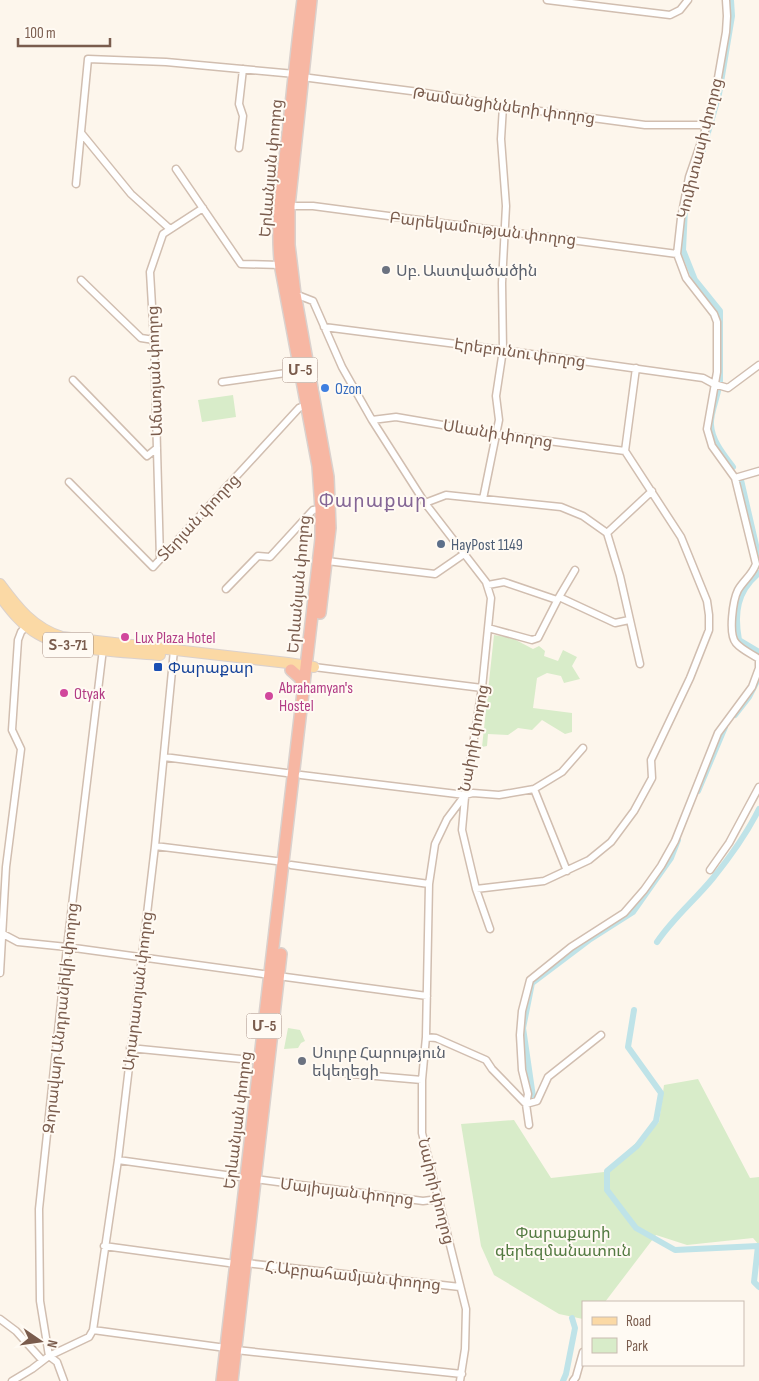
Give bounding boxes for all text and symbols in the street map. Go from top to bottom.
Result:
scale bar [18,15,110,47]
text: 100 m [25,24,56,43]
street label: Կոմիտասի փողոց [674,76,727,221]
street label: Թամանցինների փողոց [411,84,596,129]
street label: Երևանյան փողոց [256,98,287,238]
street label: Բարեկամության փողոց [388,209,577,250]
place label: Սբ. Աստվածածին [396,262,537,281]
marker: Սբ. Աստվածածին [380,264,392,276]
street label: Աճառյան փողոց [144,305,167,437]
street label: Էրեբունու փողոց [453,335,587,372]
road number: Մ-5 [282,358,318,382]
place label: Ozon [335,380,362,399]
marker: Ozon [319,382,331,394]
street label: Սևանի փողոց [442,416,554,453]
street label: Տերյան փողոց [154,471,244,565]
district label: Փարաքար [319,490,427,513]
street label: Երևանյան փողոց [284,514,315,654]
place label: HayPost 1149 [451,536,523,555]
marker: HayPost 1149 [435,538,447,550]
place label: Lux Plaza Hotel [135,629,215,648]
marker: Lux Plaza Hotel [119,631,131,643]
road number: Տ-3-71 [43,632,93,658]
place label: Փարաքար [168,659,254,678]
marker: Փարաքար [152,661,164,673]
place label: Abrahamyan's Hostel [278,679,353,716]
street label: Նաիրի փողոց [456,683,493,793]
place label: Otyak [74,685,105,704]
marker: Otyak [58,687,70,699]
marker: Abrahamyan's Hostel [263,690,275,702]
street label: Զորավար Անդրանիկի փողոց [40,902,83,1134]
street label: Արարատյան փողոց [119,910,158,1072]
road number: Մ-5 [246,1014,282,1038]
place label: Սուրբ Հարություն եկեղեցի [312,1044,446,1081]
street label: Երևանյան փողոց [221,1050,256,1190]
marker: Սուրբ Հարություն եկեղեցի [296,1055,308,1067]
street label: Նաիրի փողոց [413,1136,458,1246]
street label: Մայիսյան փողոց [279,1175,415,1210]
park label: Փարաքարի գերեզմանատուն [495,1224,631,1261]
street label: Հ.Աբրահամյան փողոց [264,1258,442,1295]
legend [582,1301,744,1366]
text: Road [626,1312,651,1331]
north arrow [15,1316,65,1366]
text: Park [626,1337,648,1356]
text: N [43,1338,61,1349]

